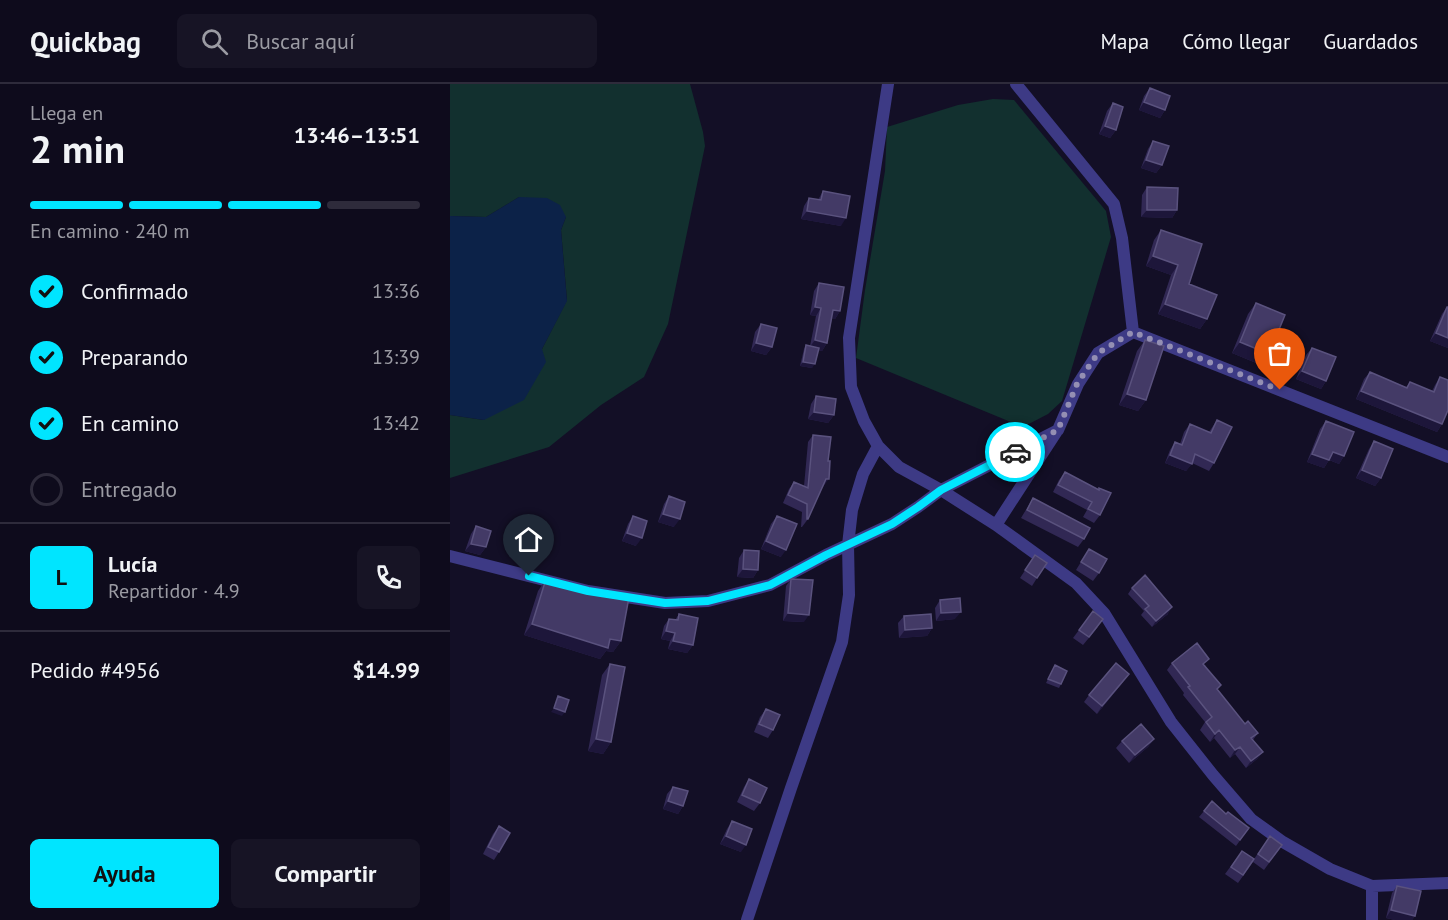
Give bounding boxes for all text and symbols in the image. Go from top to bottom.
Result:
search box [177,14,597,68]
text: Quickbag [30,23,141,60]
icon: search [198,25,231,58]
text: Buscar aquí [246,27,355,55]
text: Mapa [1100,28,1149,55]
text: Cómo llegar [1182,28,1290,55]
text: Guardados [1323,28,1418,55]
text: Llega en [30,100,103,126]
text: 13:46–13:51 [294,121,420,149]
text: 2 min [30,123,125,174]
text: En camino · 240 m [30,218,190,244]
icon: check [30,275,63,308]
text: Confirmado [81,277,188,305]
text: 13:36 [372,278,420,304]
pin [1254,328,1305,390]
icon: bag [1263,337,1296,370]
icon: check [30,341,63,374]
text: Preparando [81,343,188,371]
text: 13:39 [372,344,420,370]
icon: check [30,407,63,440]
text: En camino [81,409,179,437]
text: 13:42 [372,410,420,436]
courier [985,422,1045,482]
icon: car [999,436,1032,469]
text: Entregado [81,475,177,503]
pin [503,514,554,576]
icon: home [512,523,545,556]
button: phone [357,546,420,609]
text: Lucía [108,550,158,578]
text: L [56,563,67,591]
text: Repartidor · 4.9 [108,578,240,604]
text: Pedido #4956 [30,656,160,684]
text: $14.99 [352,656,420,684]
button: Ayuda [30,839,219,908]
button: Compartir [231,839,420,908]

